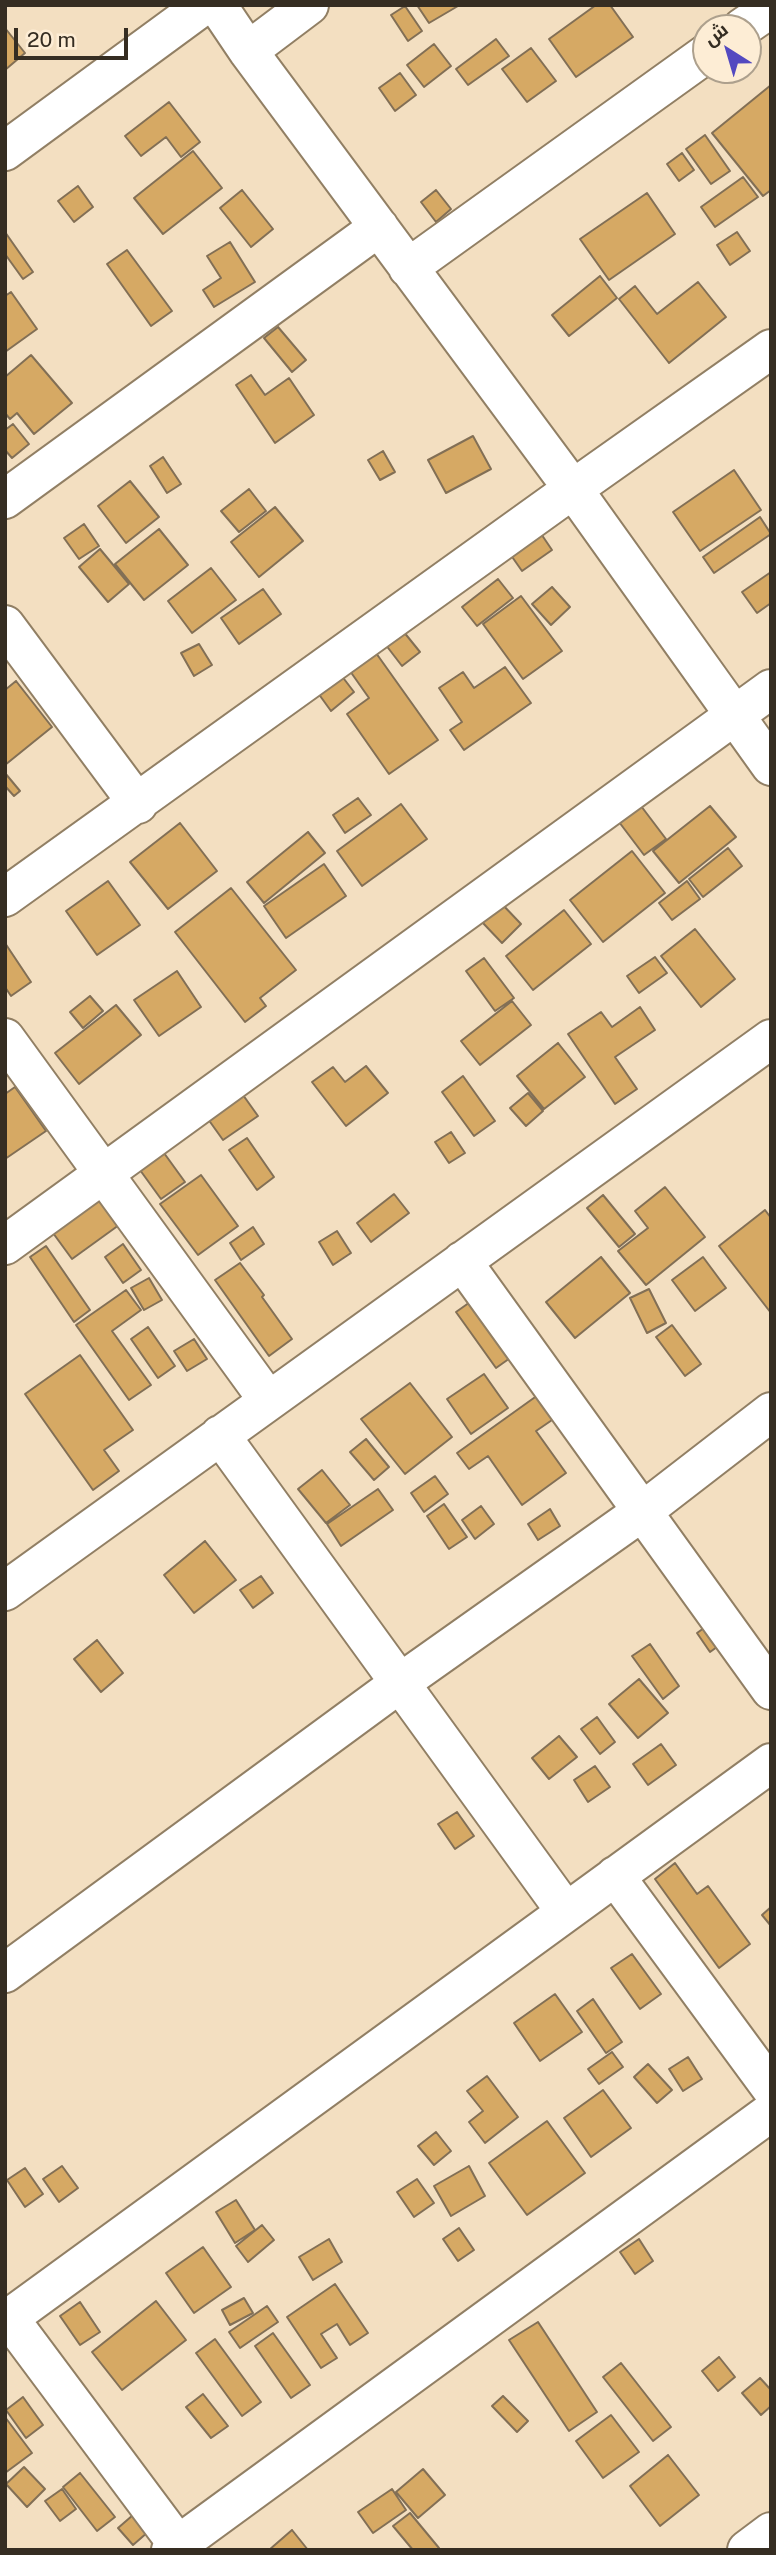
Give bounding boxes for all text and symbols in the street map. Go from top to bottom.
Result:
scale bar [18,14,131,58]
north arrow [692,14,762,84]
text: ش [699,18,732,50]
text: 20 m [27,27,76,52]

